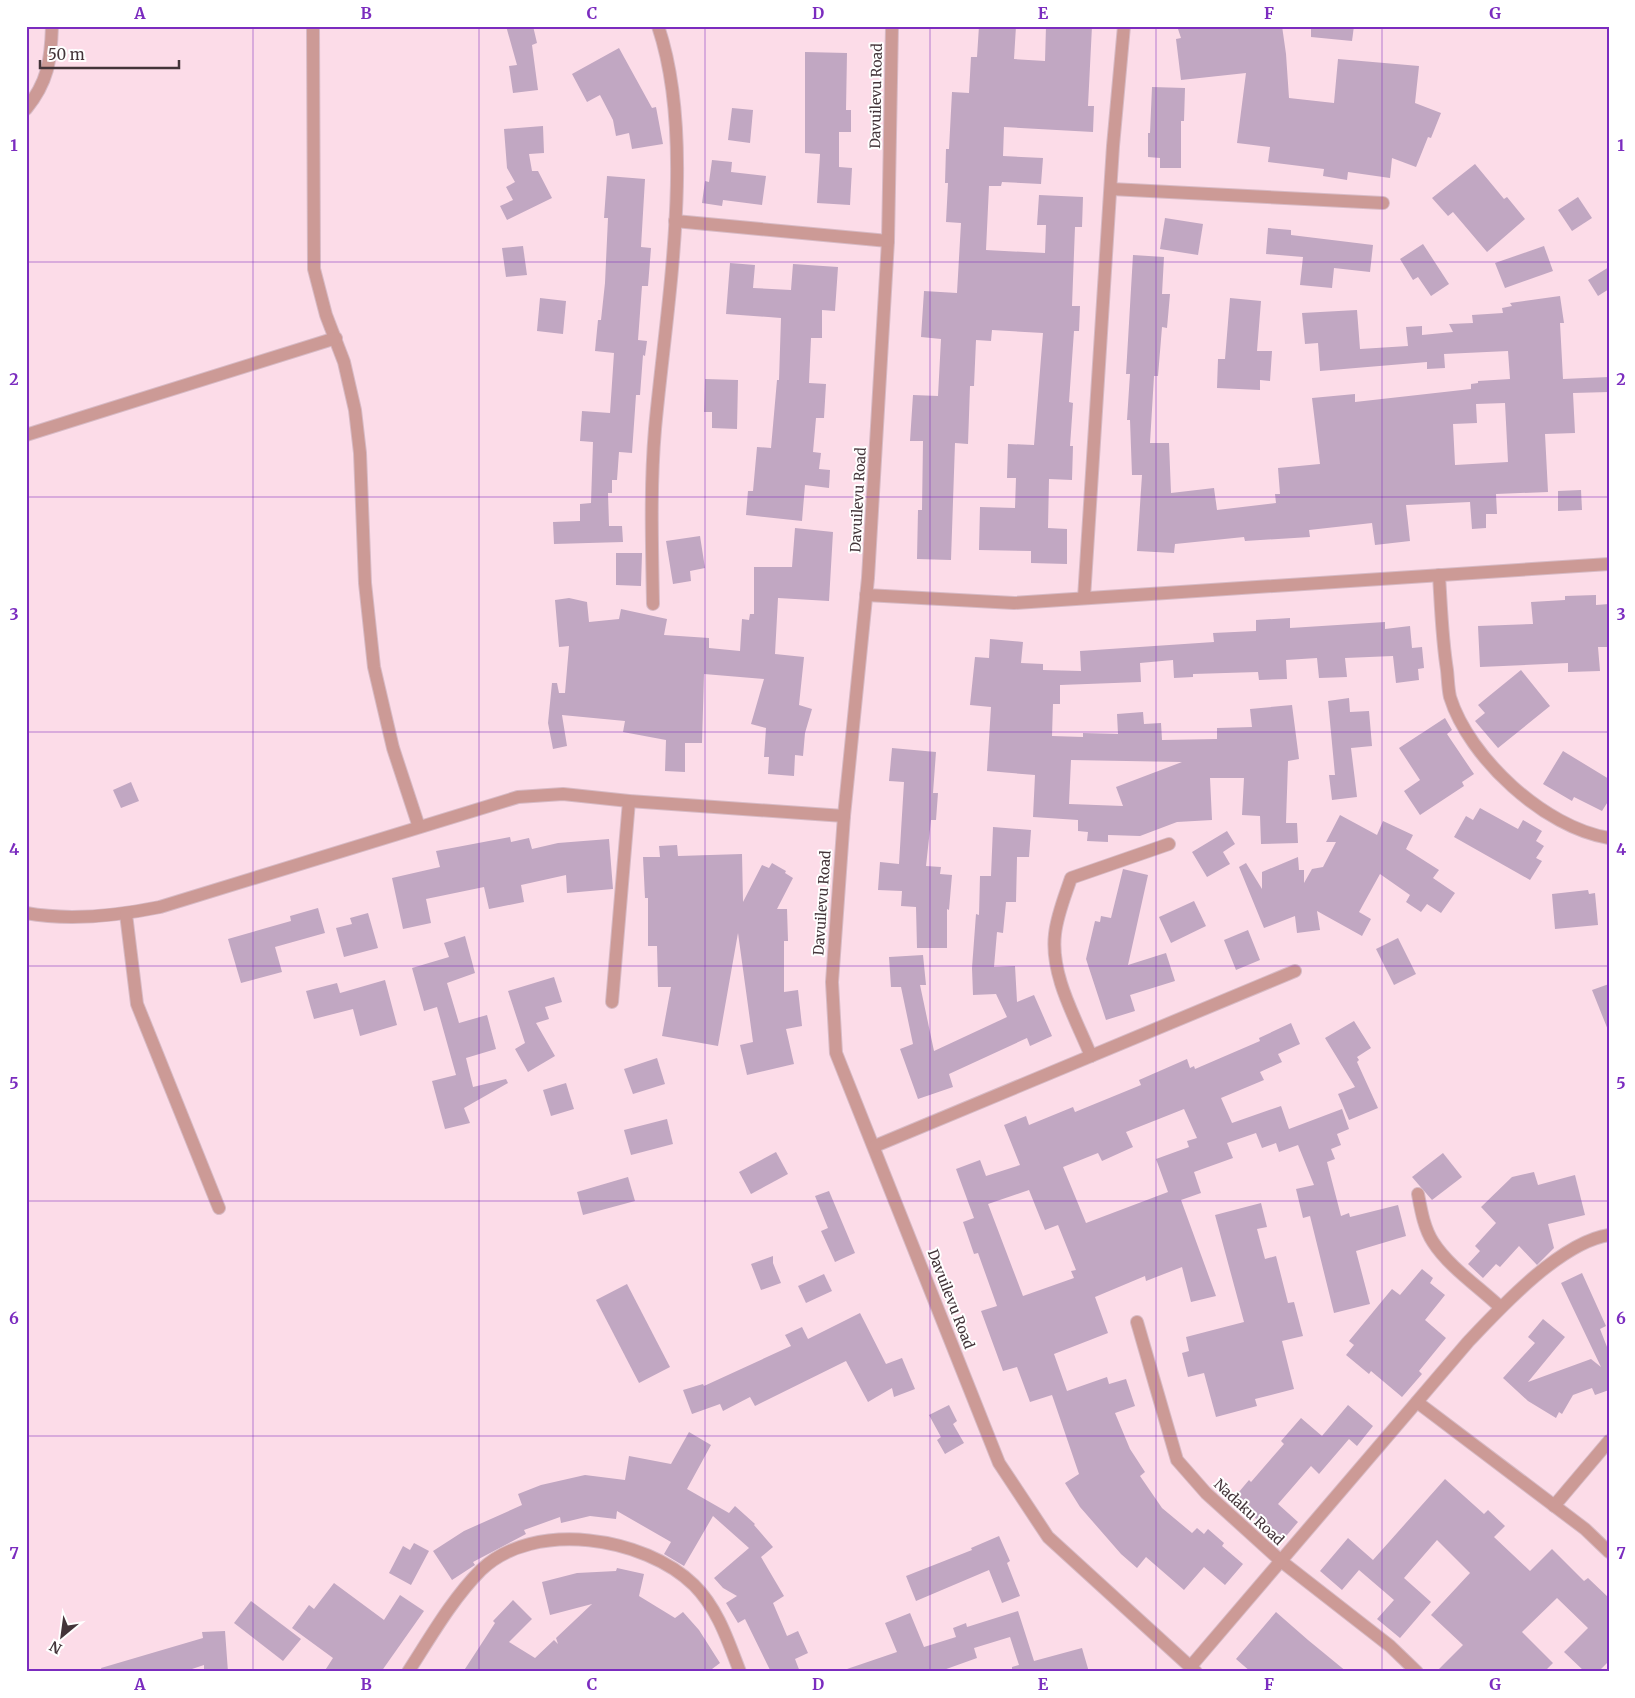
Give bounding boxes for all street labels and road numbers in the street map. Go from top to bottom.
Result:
street label: Davuilevu Road [866,43,886,149]
street label: Davuilevu Road [846,446,870,553]
street label: Davuilevu Road [809,849,835,956]
street label: Davuilevu Road [924,1247,978,1352]
street label: Nadaku Road [1210,1475,1288,1549]

